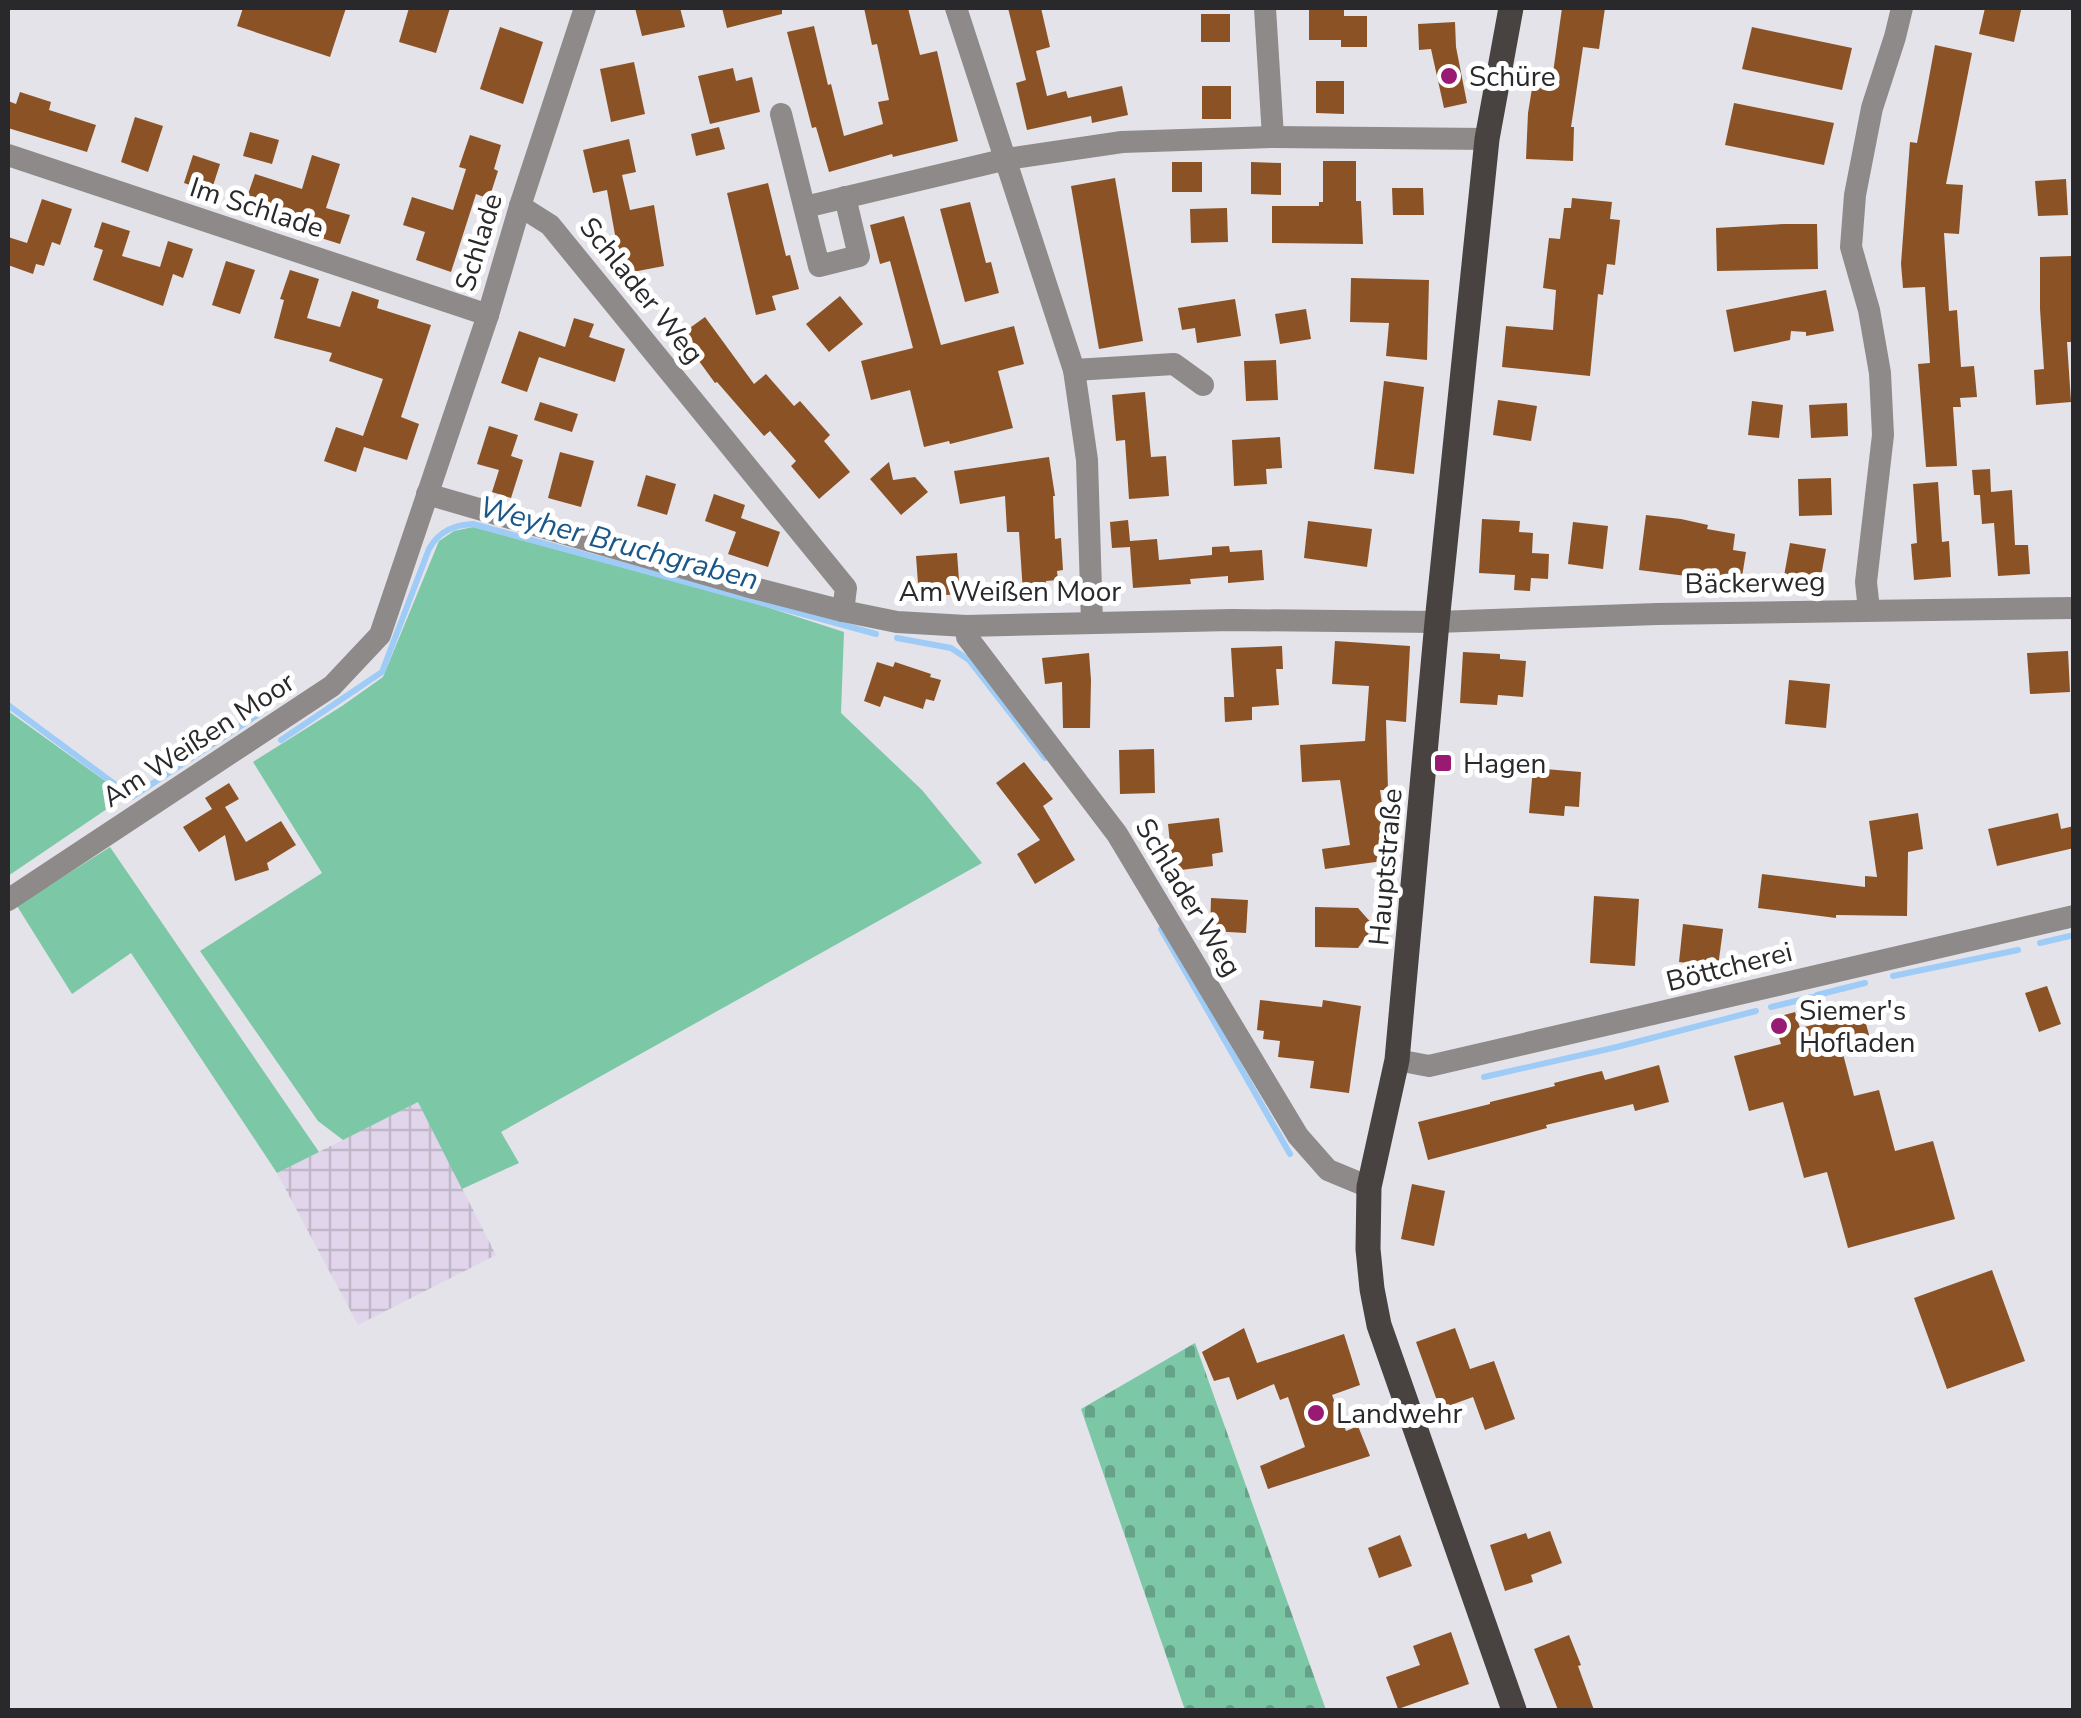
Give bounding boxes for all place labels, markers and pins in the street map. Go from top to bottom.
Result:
place label: Schüre [1469,58,1556,96]
marker: Schüre [1438,65,1460,87]
place label: Hagen [1463,745,1546,783]
marker: Hagen [1432,752,1454,774]
place label: Siemer's Hofladen [1799,992,1915,1062]
marker: Siemer's Hofladen [1768,1015,1790,1037]
place label: Landwehr [1336,1395,1462,1433]
marker: Landwehr [1305,1402,1327,1424]

